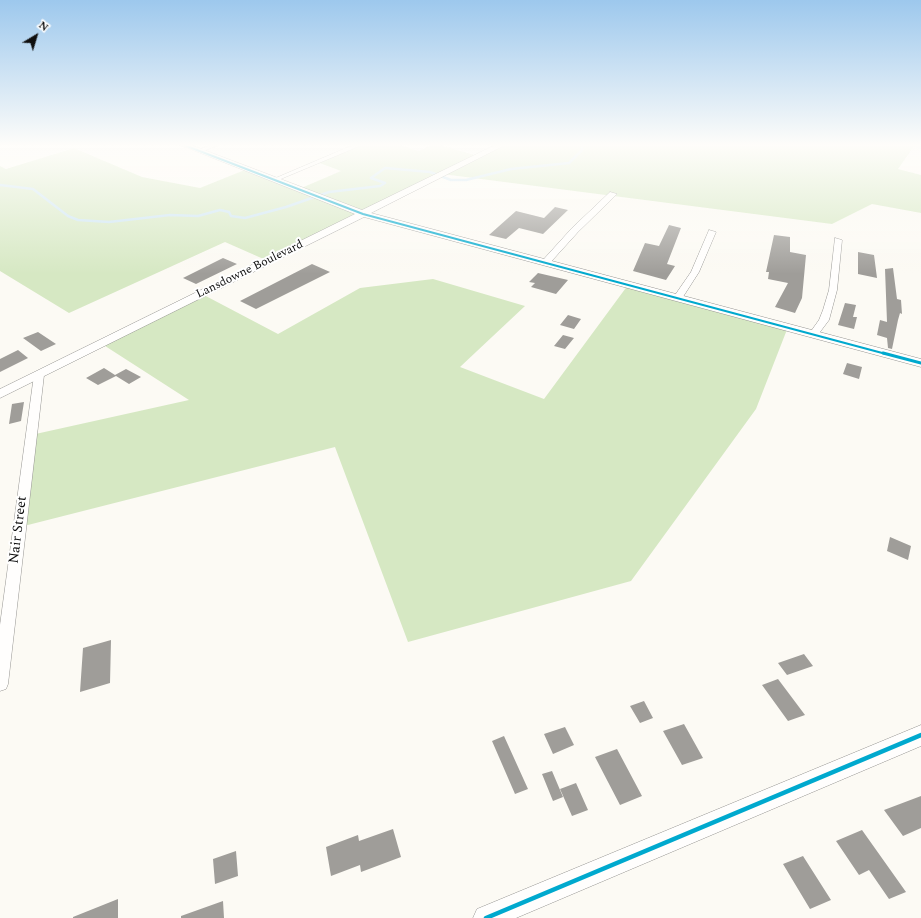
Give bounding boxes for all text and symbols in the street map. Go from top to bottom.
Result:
north arrow [16,16,56,56]
text: N [35,17,52,36]
street label: Lansdowne Boulevard [194,238,306,302]
street label: Nair Street [7,495,31,565]

